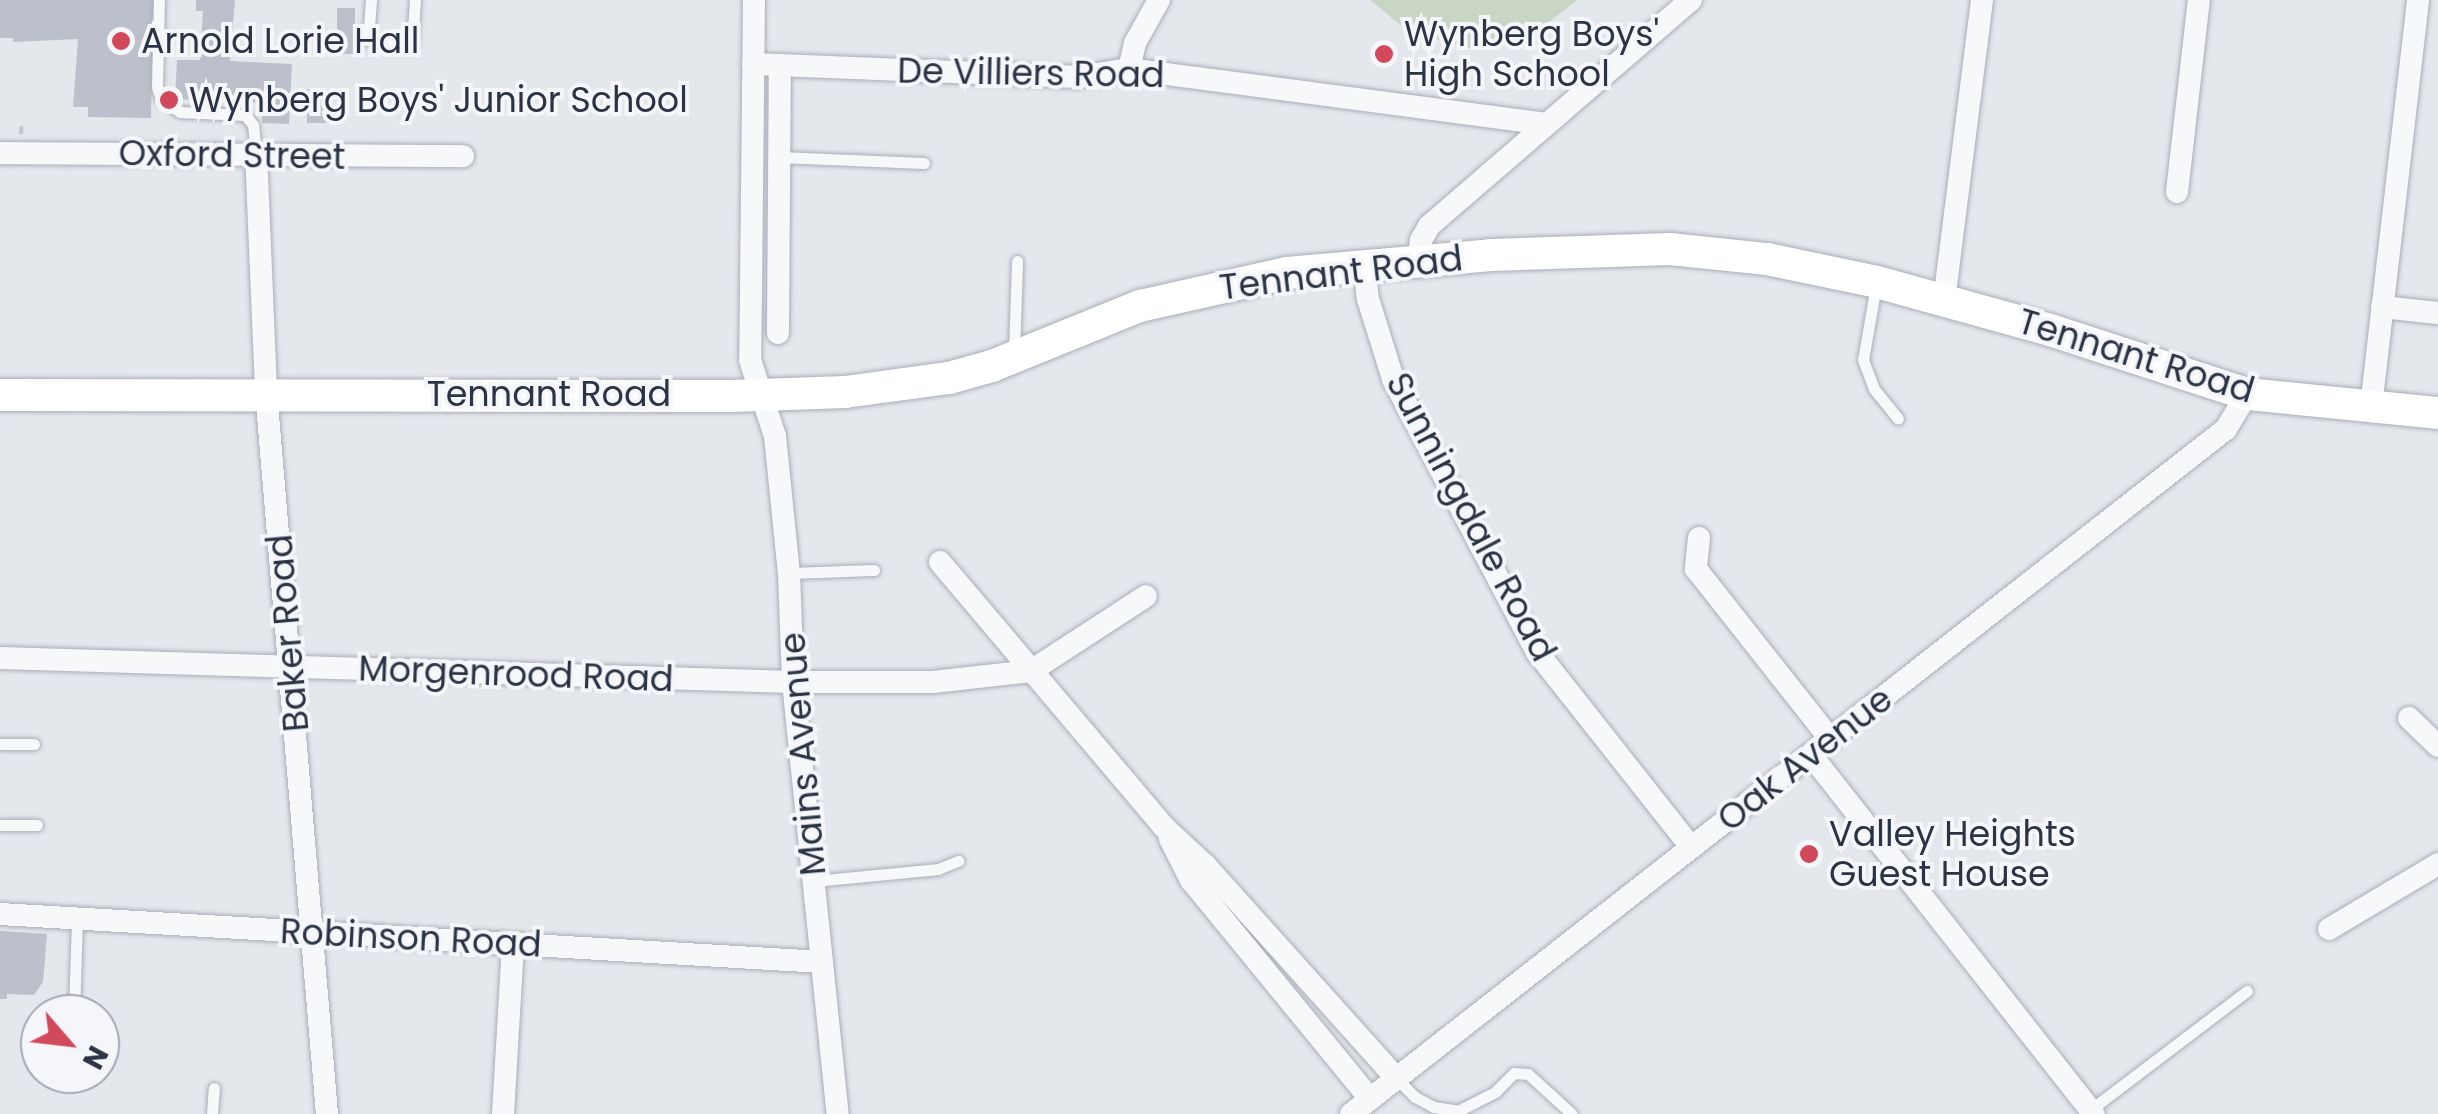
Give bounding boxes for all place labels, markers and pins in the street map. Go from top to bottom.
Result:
place label: Wynberg Boys' High School [1404,13,1659,95]
place label: Arnold Lorie Hall [141,20,419,62]
marker: Arnold Lorie Hall [110,30,132,52]
marker: Wynberg Boys' High School [1373,43,1395,65]
place label: Wynberg Boys' Junior School [189,79,688,121]
marker: Wynberg Boys' Junior School [158,89,180,111]
place label: Valley Heights Guest House [1829,813,2076,895]
marker: Valley Heights Guest House [1798,843,1820,865]

